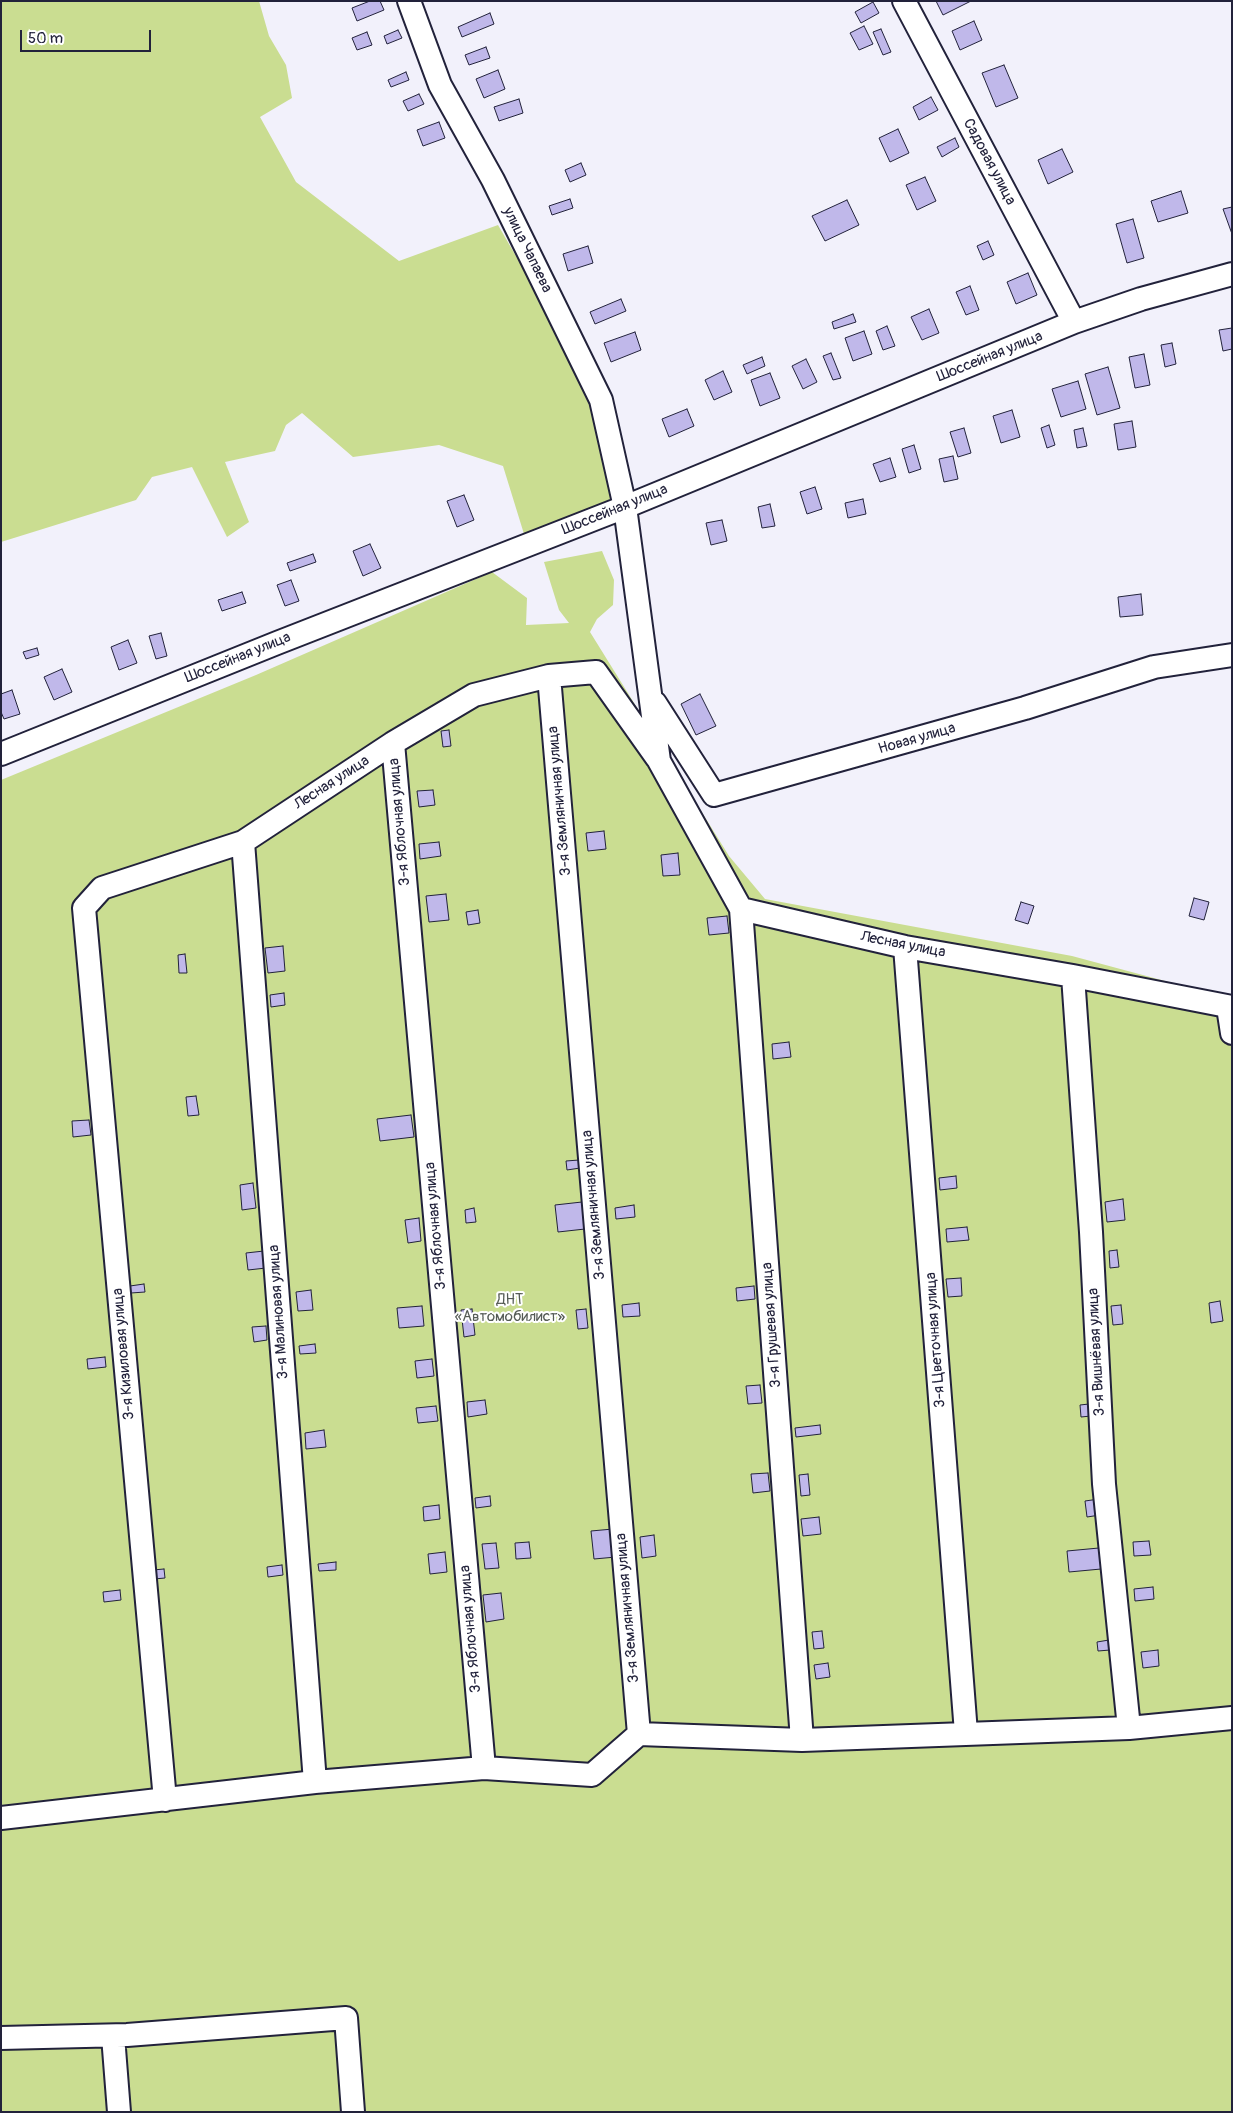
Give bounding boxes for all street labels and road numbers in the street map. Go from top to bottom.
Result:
street label: Садовая улица [959,116,1019,208]
street label: улица Чапаева [499,204,555,296]
street label: Шоссейная улица [935,328,1045,386]
street label: Шоссейная улица [560,481,670,539]
street label: Шоссейная улица [183,629,293,687]
street label: Новая улица [876,719,958,759]
street label: 3-я Земляничная улица [544,725,576,877]
street label: Лесная улица [291,752,373,814]
street label: 3-я Яблочная улица [385,757,415,887]
street label: Лесная улица [859,928,947,962]
street label: 3-я Земляничная улица [578,1129,610,1281]
street label: 3-я Яблочная улица [421,1161,451,1291]
street label: 3-я Малиновая улица [265,1244,293,1380]
street label: 3-я Грушевая улица [759,1262,785,1388]
street label: 3-я Цветочная улица [922,1272,950,1408]
street label: 3-я Кизиловая улица [109,1287,139,1421]
street label: 3-я Вишнёвая улица [1085,1287,1109,1417]
street label: 3-я Земляничная улица [612,1532,644,1684]
street label: 3-я Яблочная улица [456,1564,486,1694]

